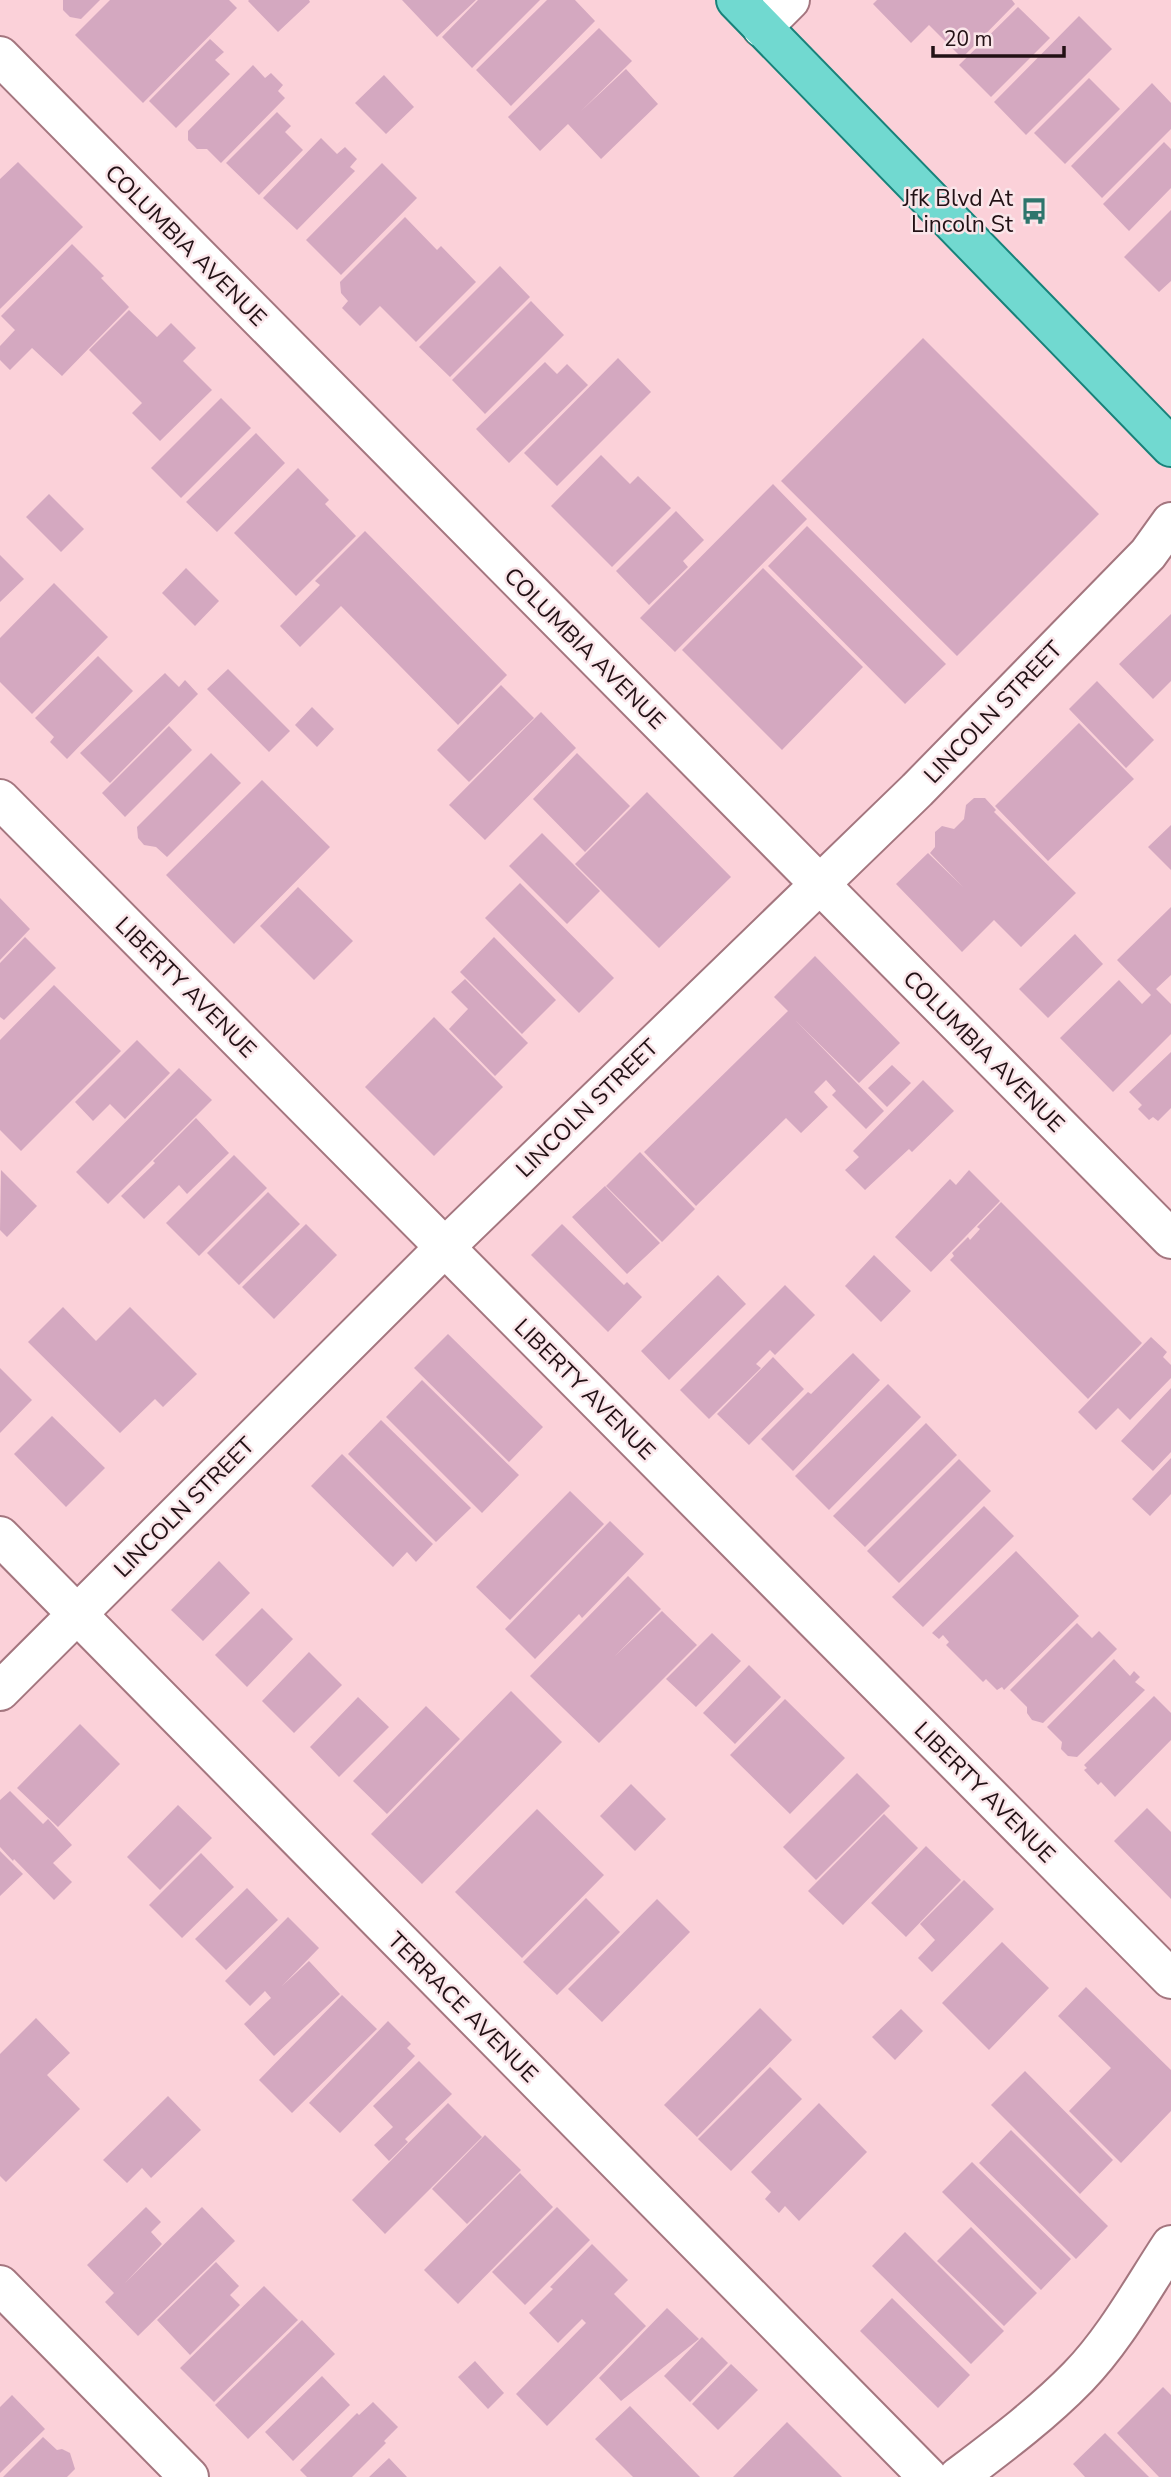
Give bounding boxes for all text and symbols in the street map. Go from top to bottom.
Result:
scale bar [933,14,1064,58]
text: 20 m [944,25,993,53]
street label: COLUMBIA AVENUE [98,158,273,333]
place label: Jfk Blvd At Lincoln St [902,183,1014,240]
bus stop icon: Jfk Blvd At Lincoln St [1019,196,1049,226]
street label: COLUMBIA AVENUE [497,561,672,736]
street label: LINCOLN STREET [917,634,1070,790]
street label: LIBERTY AVENUE [108,910,263,1065]
street label: COLUMBIA AVENUE [896,964,1071,1139]
street label: LINCOLN STREET [509,1032,665,1184]
street label: LIBERTY AVENUE [507,1312,662,1467]
street label: LINCOLN STREET [107,1430,261,1584]
street label: LIBERTY AVENUE [907,1715,1062,1870]
street label: TERRACE AVENUE [381,1925,545,2089]

